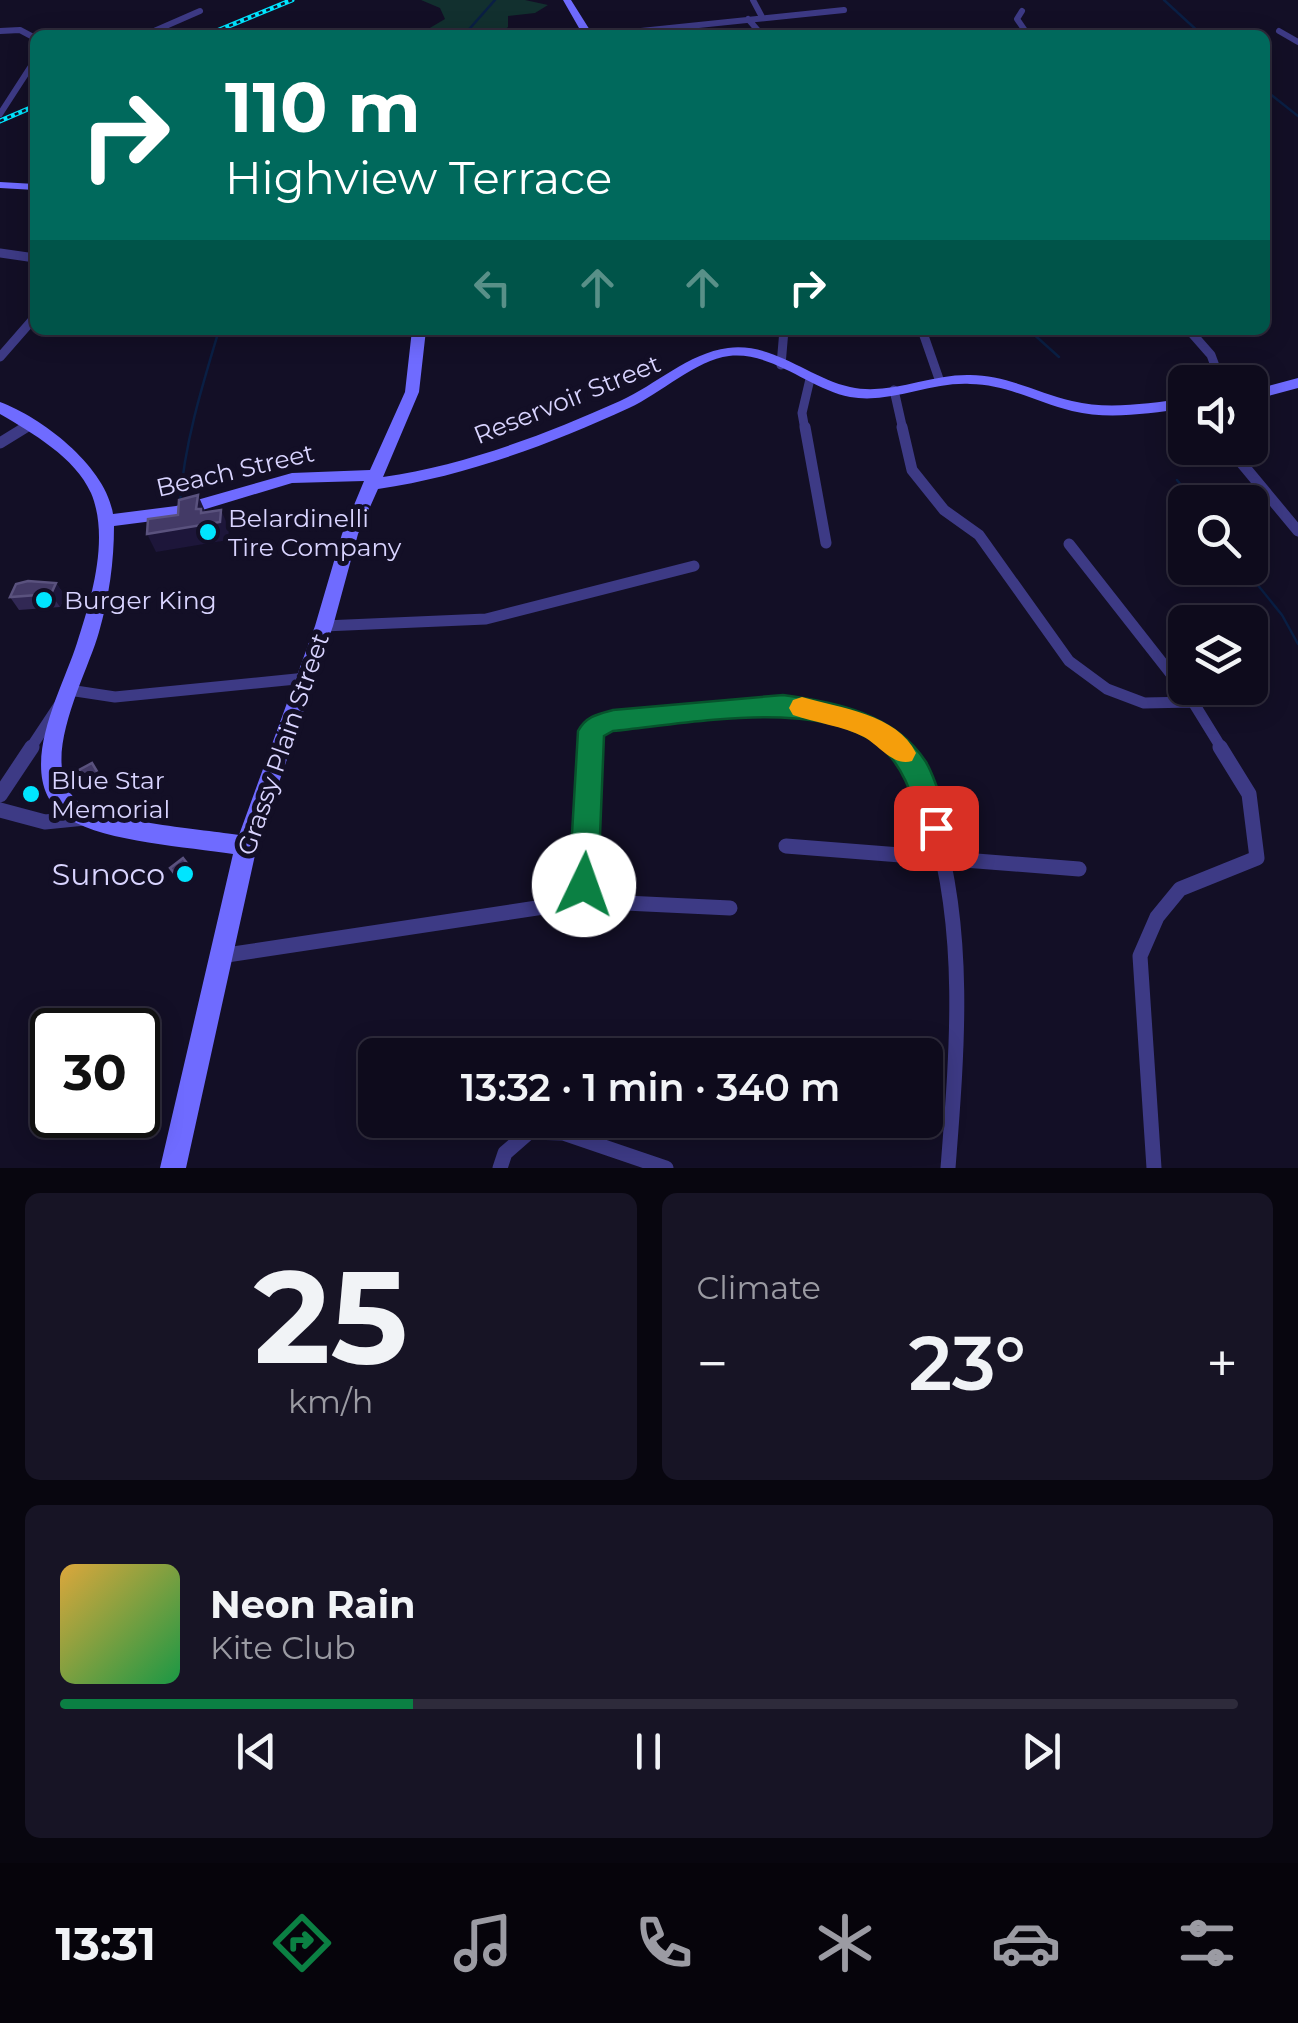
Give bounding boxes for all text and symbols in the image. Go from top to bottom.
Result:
text: 110 m [225,64,421,150]
icon: right [60,70,190,200]
text: Highview Terrace [225,150,612,205]
icon: left [465,260,520,315]
icon: ahead [570,260,625,315]
icon: ahead [675,260,730,315]
icon: right [780,260,835,315]
street label: Reservoir Street [469,348,665,450]
map controls [1168,365,1268,705]
button: sound [1168,365,1268,465]
street label: Beach Street [153,437,317,503]
button: search [1168,485,1268,585]
place label: Belardinelli Tire Company [228,503,402,562]
marker: Belardinelli Tire Company [197,521,219,543]
place label: Burger King [64,585,217,615]
marker: Burger King [33,589,55,611]
button: layers [1168,605,1268,705]
street label: Grassy Plain Street [231,629,335,859]
place label: Blue Star Memorial [51,765,170,824]
marker: Blue Star Memorial [20,783,42,805]
pin [894,786,979,871]
icon: arrive [909,801,964,856]
position arrow [532,833,636,937]
place label: Sunoco [52,856,165,893]
marker: Sunoco [174,863,196,885]
speed limit sign: 30 [30,1008,160,1138]
text: 13:32 · 1 min · 340 m [461,1064,840,1111]
text: 25 [254,1237,408,1396]
text: Climate [697,1268,821,1307]
text: 23° [908,1317,1026,1409]
text: − [697,1330,728,1397]
text: + [1206,1330,1238,1397]
text: km/h [288,1382,373,1421]
text: Neon Rain [210,1581,415,1628]
text: Kite Club [210,1628,356,1667]
icon: previous [229,1724,284,1779]
icon: pause [621,1724,676,1779]
icon: next [1014,1724,1069,1779]
icon: directions [267,1908,337,1978]
icon: music [448,1908,518,1978]
icon: phone [629,1908,699,1978]
icon: climate [810,1908,880,1978]
icon: car [991,1908,1061,1978]
icon: filters [1172,1908,1242,1978]
text: 13:31 [56,1916,156,1971]

